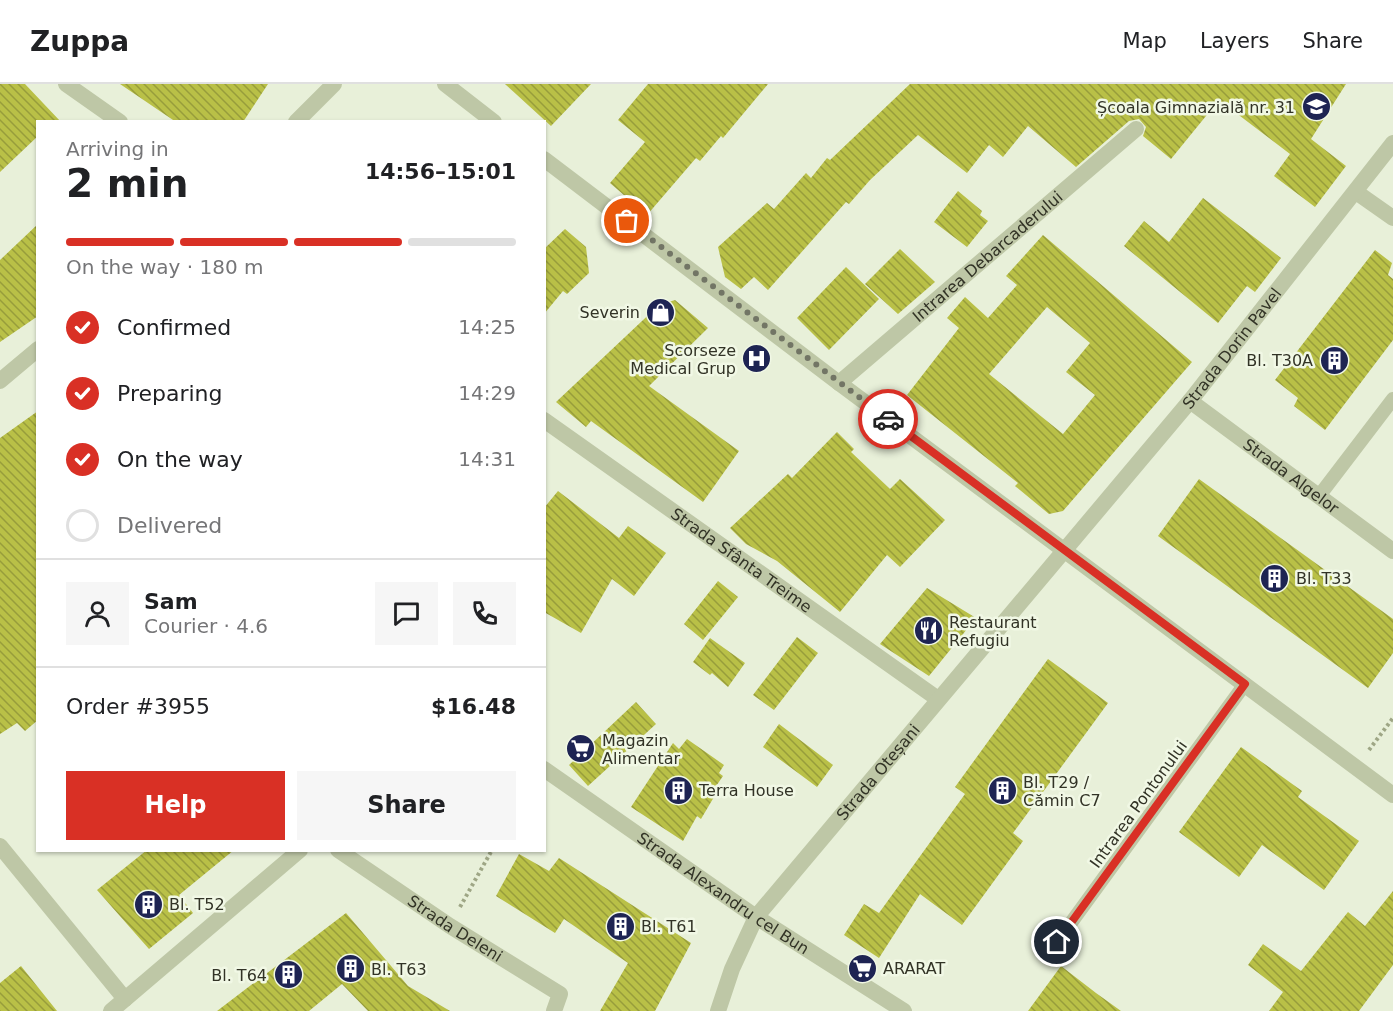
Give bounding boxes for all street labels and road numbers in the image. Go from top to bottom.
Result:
street label: Intrarea Debarcaderului [909,187,1066,326]
street label: Strada Dorin Pavel [1178,284,1285,413]
street label: Strada Algelor [1240,435,1343,518]
street label: Strada Sfânta Treime [667,504,815,617]
street label: Strada Oteșani [833,721,924,824]
street label: Intrarea Pontonului [1086,737,1191,872]
street label: Strada Alexandru cel Bun [634,828,813,958]
street label: Strada Deleni [404,891,506,966]

